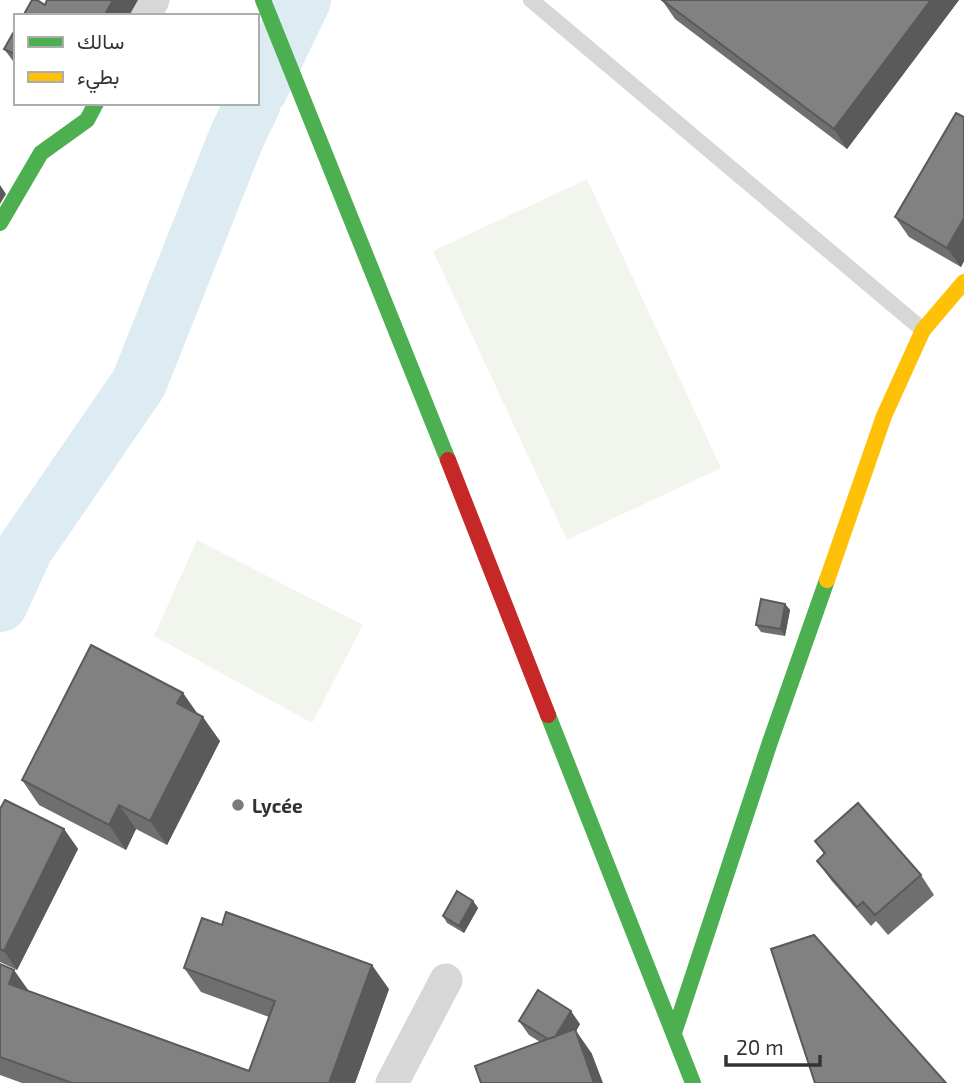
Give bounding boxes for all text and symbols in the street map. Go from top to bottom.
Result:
legend [14,14,259,105]
text: سالك [77,28,124,53]
text: بطيء [77,63,120,94]
place label: Lycée [252,794,303,818]
marker: Lycée [230,797,246,813]
scale bar [726,1024,820,1068]
text: 20 m [736,1034,784,1059]

